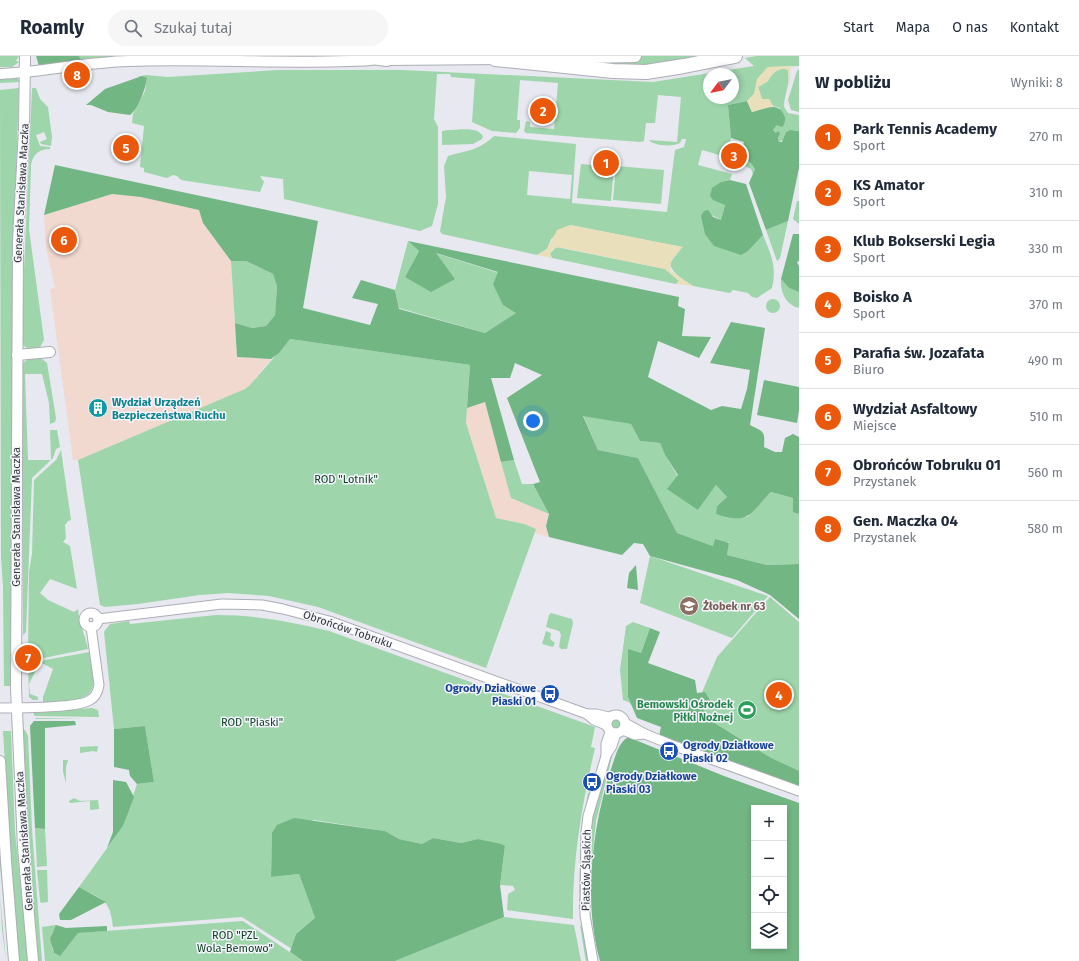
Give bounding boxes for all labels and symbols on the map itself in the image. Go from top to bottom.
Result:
pin: 8 [64,60,90,90]
north arrow [703,68,739,104]
pin: 2 [530,96,556,126]
street label: Generała Stanisława Maczka [11,123,32,263]
pin: 5 [113,133,139,163]
pin: 3 [721,141,747,171]
pin: 1 [593,148,619,178]
pin: 6 [51,225,77,255]
place label: Wydział Urządzeń Bezpieczeństwa Ruchu [112,396,225,422]
building icon: Wydział Urządzeń Bezpieczeństwa Ruchu [87,397,109,419]
your location [523,411,543,431]
street label: Generała Stanisława Maczka [10,447,23,587]
park label: ROD "Lotnik" [314,473,378,486]
school or university icon: Żłobek nr 63 [678,595,700,617]
place label: Żłobek nr 63 [703,600,766,613]
street label: Obrońców Tobruku [301,608,394,651]
pin: 7 [15,643,41,673]
pin: 4 [766,680,792,710]
place label: Ogrody Działkowe Piaski 01 [445,682,536,708]
bus stop icon: Ogrody Działkowe Piaski 01 [539,683,561,705]
place label: Bemowski Ośrodek Piłki Nożnej [637,698,734,724]
sports icon: Bemowski Ośrodek Piłki Nożnej [736,699,758,721]
park label: ROD "Piaski" [221,716,283,729]
place label: Ogrody Działkowe Piaski 02 [683,739,774,765]
bus stop icon: Ogrody Działkowe Piaski 02 [658,740,680,762]
place label: Ogrody Działkowe Piaski 03 [606,770,697,796]
street label: Generała Stanisława Maczka [13,771,36,911]
bus stop icon: Ogrody Działkowe Piaski 03 [581,771,603,793]
street label: Piastów Śląskich [578,829,594,911]
park label: ROD "PZL Wola-Bemowo" [197,929,273,955]

